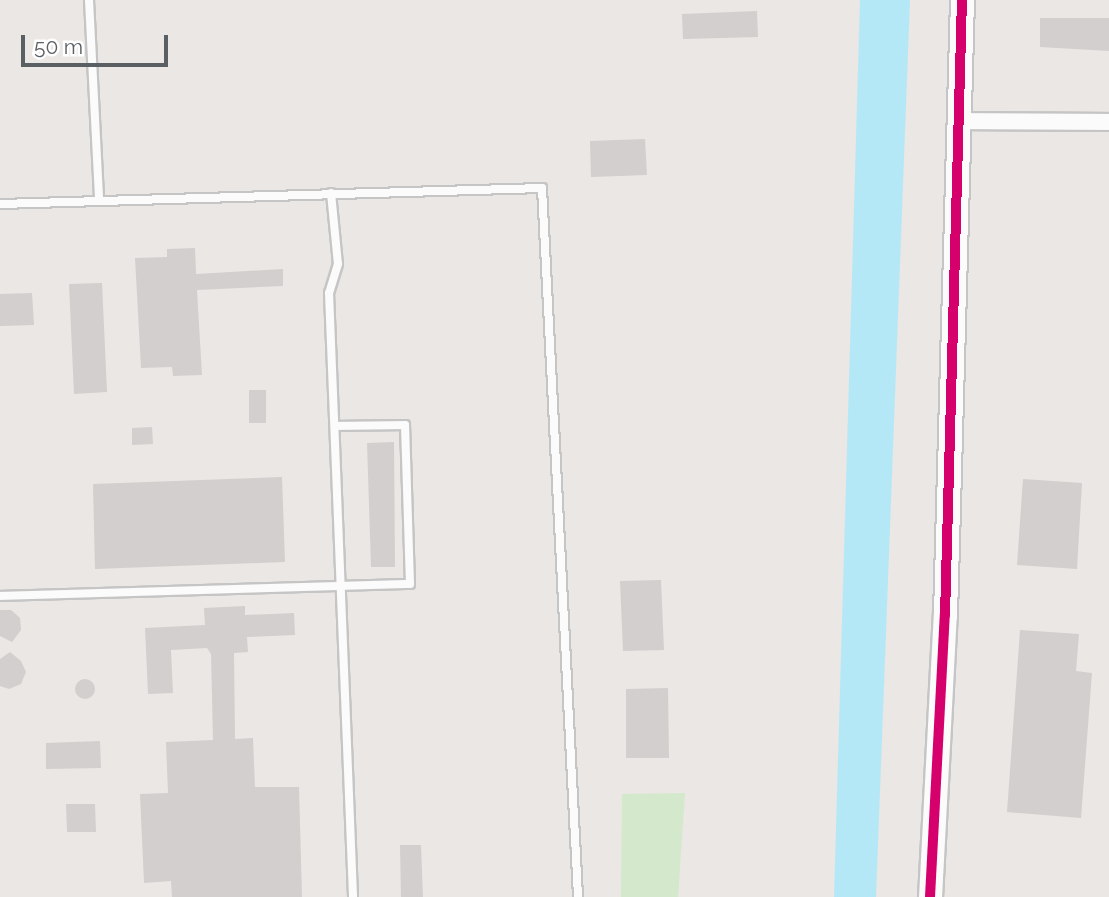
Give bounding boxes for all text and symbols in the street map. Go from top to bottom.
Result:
scale bar [24,21,172,65]
text: 50 m [34,34,83,59]

